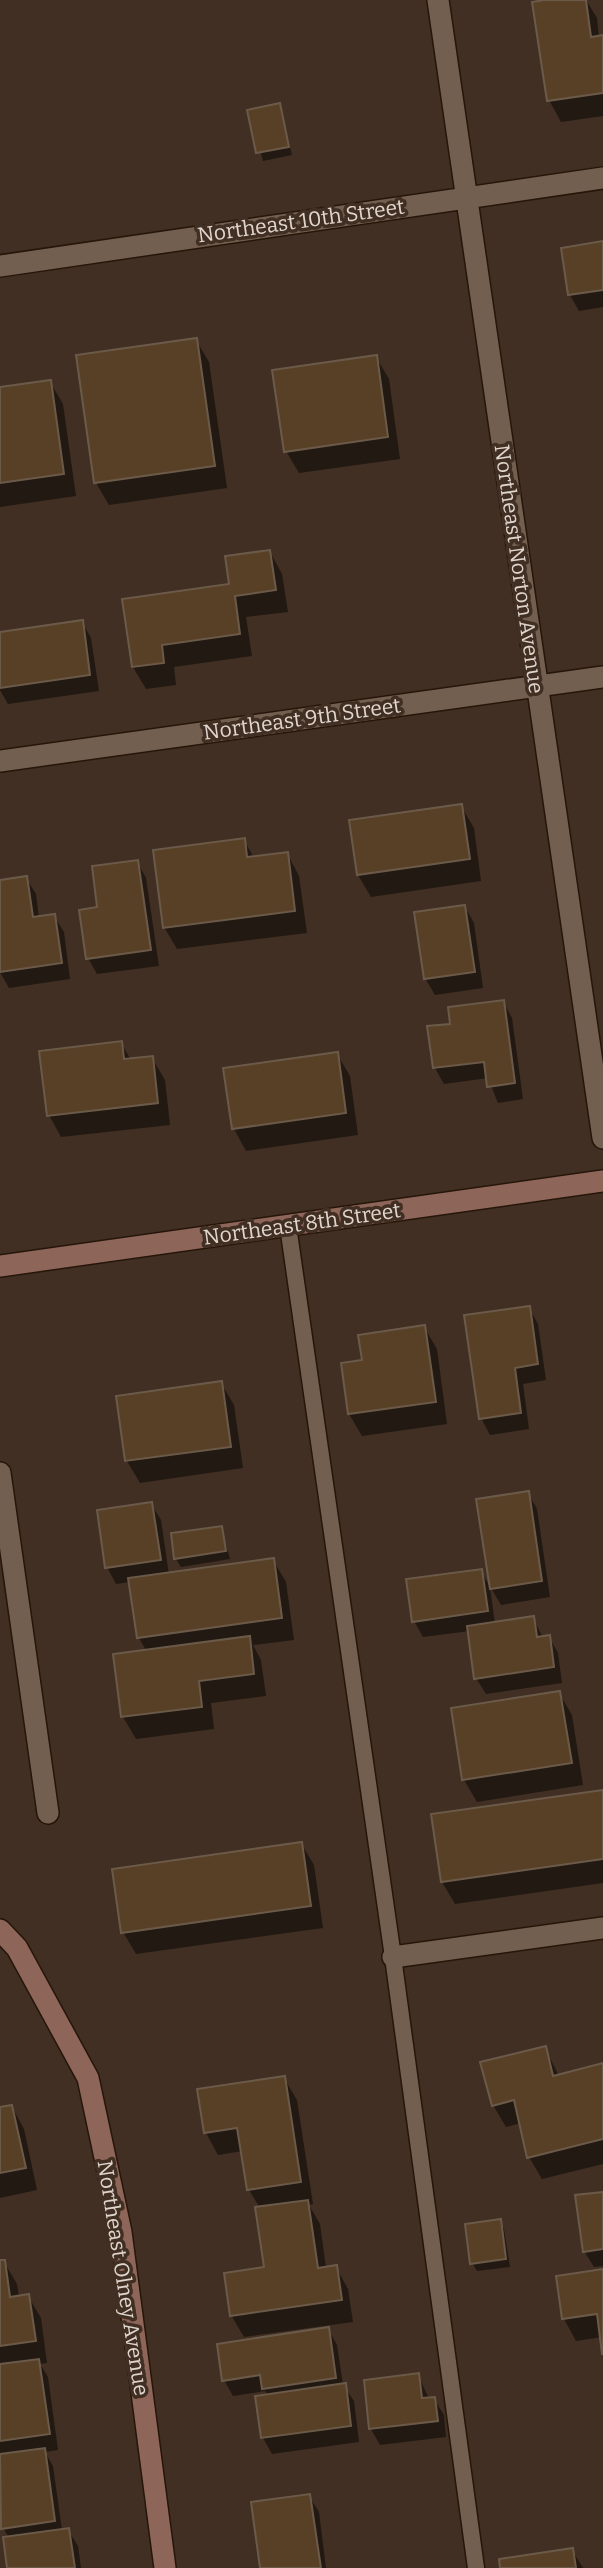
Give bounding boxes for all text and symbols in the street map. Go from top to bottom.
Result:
street label: Northeast 10th Street [196,194,407,248]
street label: Northeast Norton Avenue [489,443,549,695]
street label: Northeast 9th Street [202,692,403,746]
street label: Northeast 8th Street [202,1197,403,1251]
street label: Northeast Olney Avenue [92,2158,154,2398]

